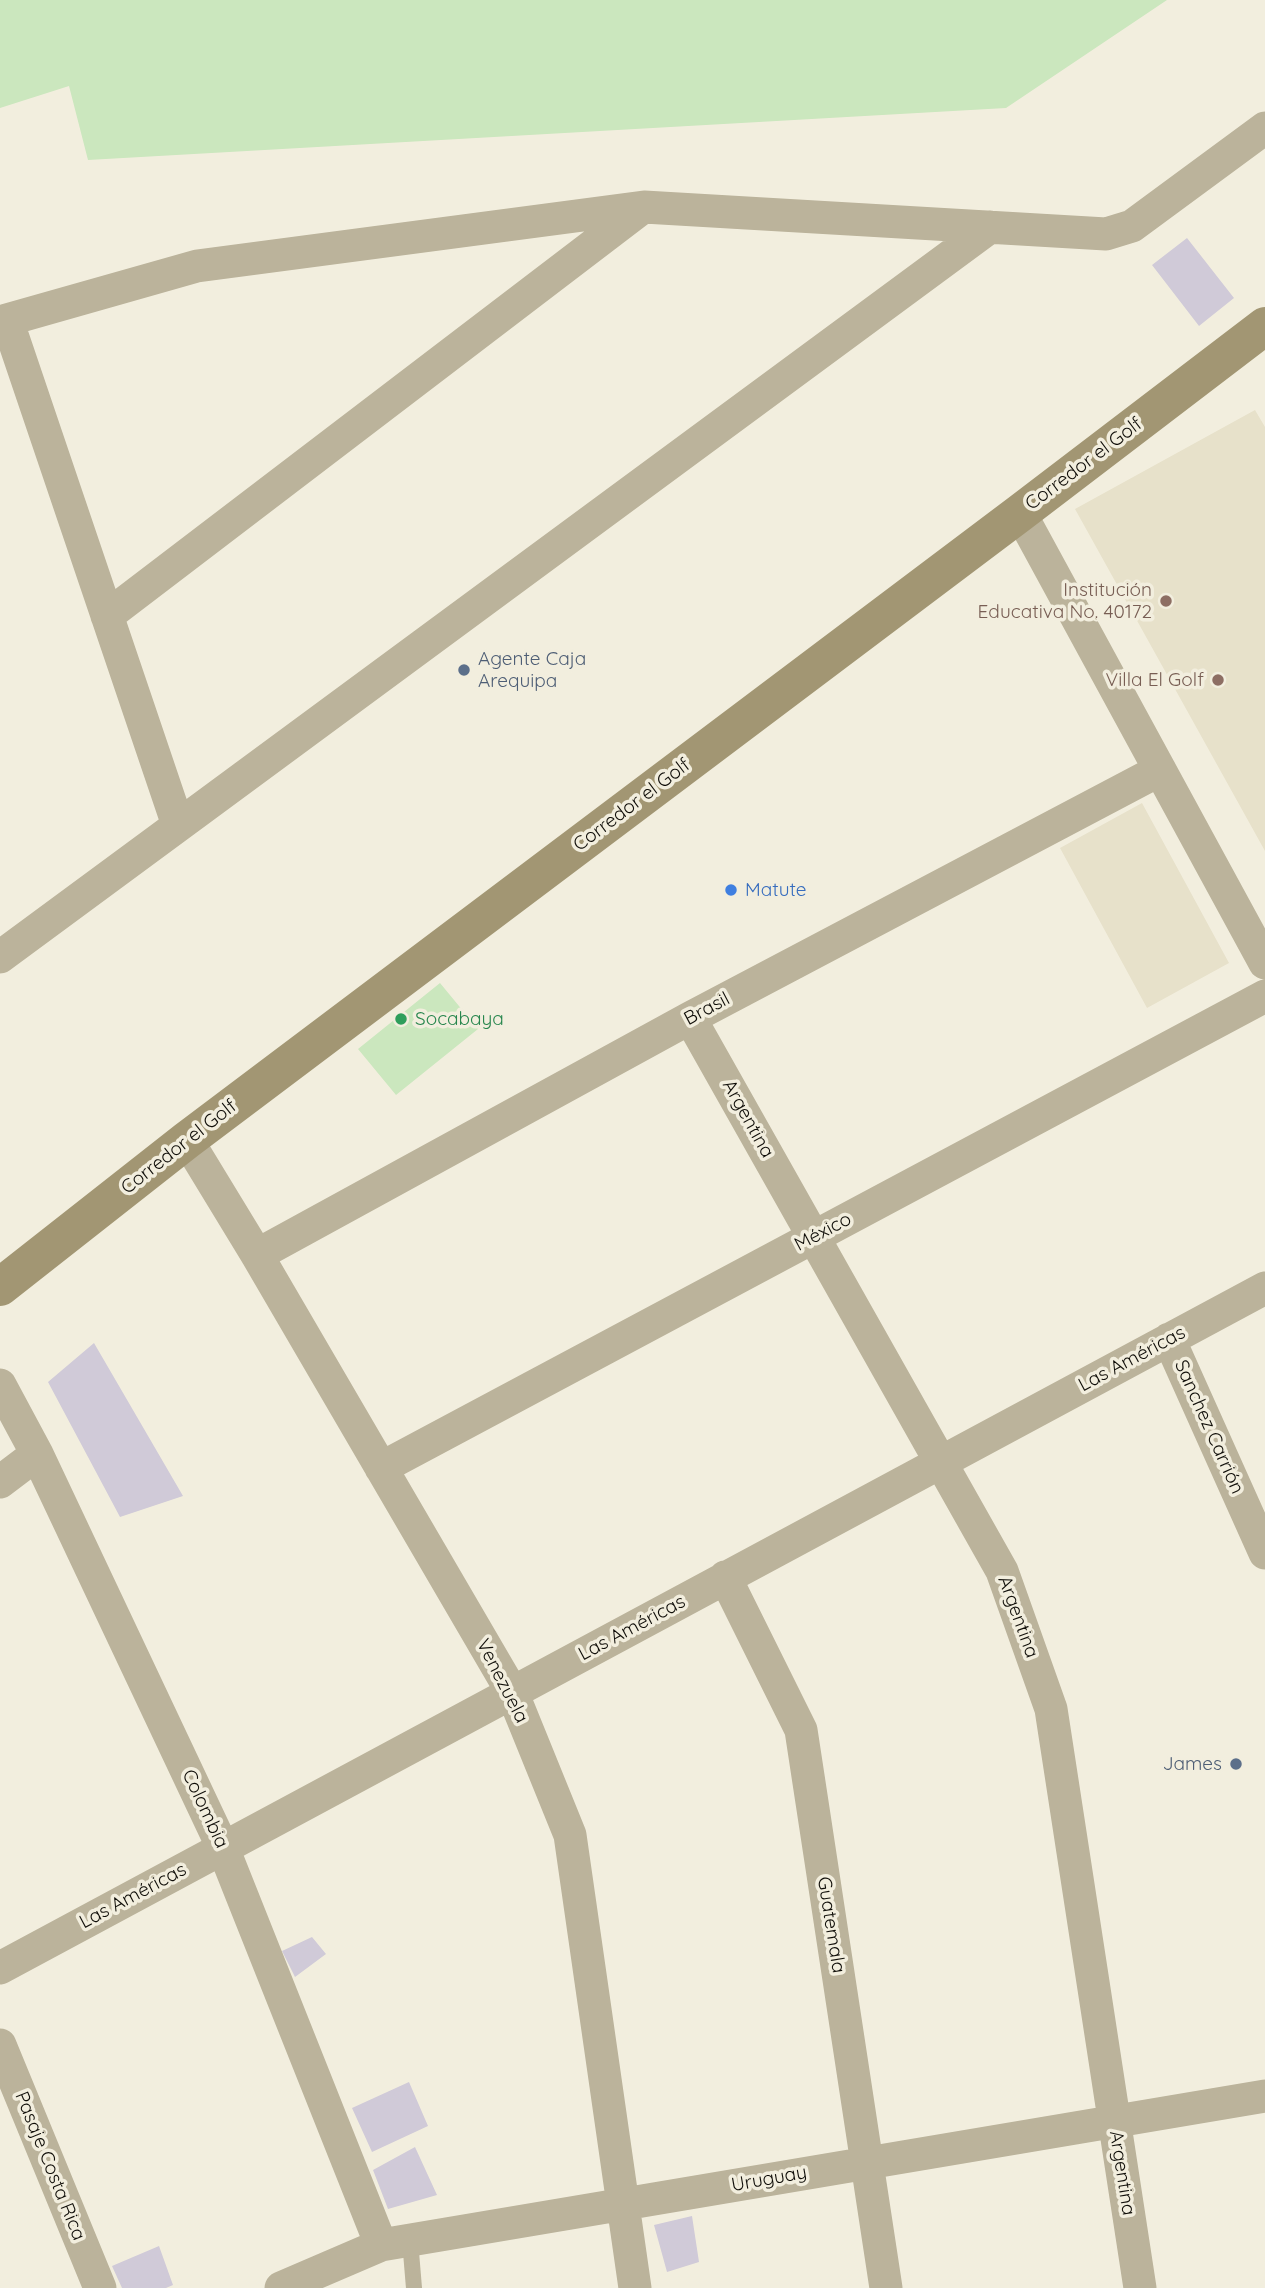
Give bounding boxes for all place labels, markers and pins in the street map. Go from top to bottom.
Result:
place label: Institución Educativa No. 40172 [978,579,1152,623]
marker: Institución Educativa No. 40172 [1158,593,1174,609]
place label: Agente Caja Arequipa [478,648,586,692]
marker: Agente Caja Arequipa [456,662,472,678]
place label: Villa El Golf [1106,669,1204,691]
marker: Villa El Golf [1210,672,1226,688]
place label: Matute [745,879,807,901]
marker: Matute [723,882,739,898]
place label: Socabaya [415,1008,504,1030]
marker: Socabaya [393,1011,409,1027]
place label: James [1163,1753,1222,1775]
marker: James [1228,1756,1244,1772]

